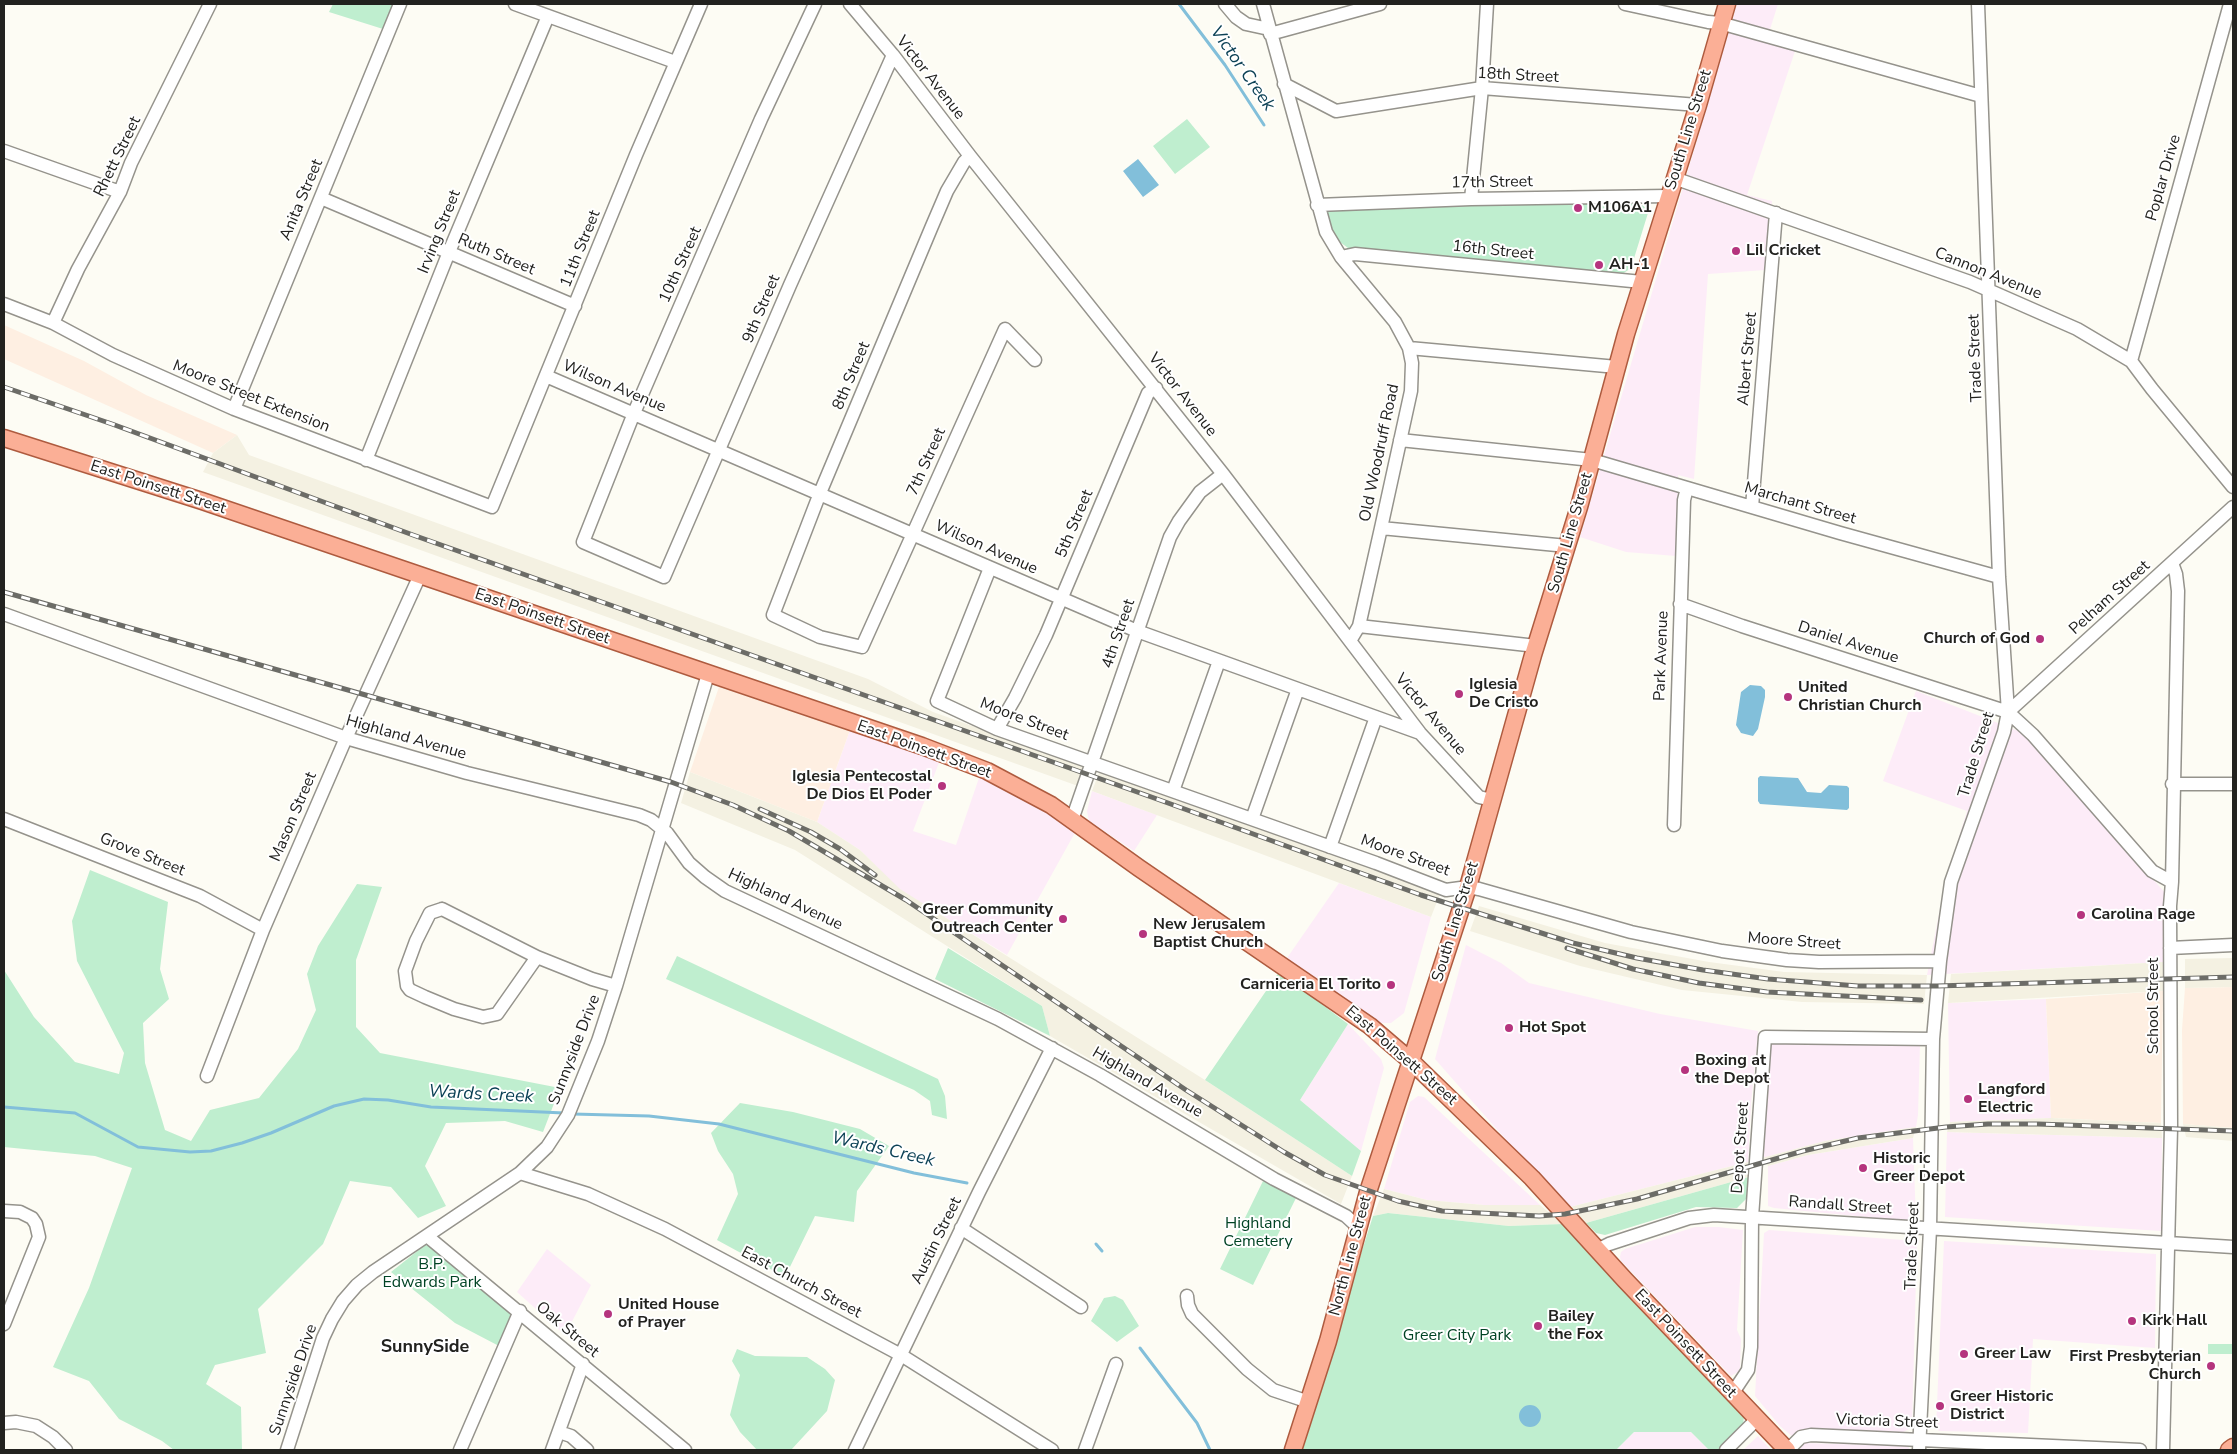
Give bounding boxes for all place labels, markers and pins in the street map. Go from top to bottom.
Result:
place label: M106A1 [1588,198,1652,218]
marker: M106A1 [1572,202,1584,214]
place label: Lil Cricket [1746,241,1820,261]
marker: Lil Cricket [1730,245,1742,257]
place label: AH-1 [1609,255,1650,275]
marker: AH-1 [1593,259,1605,271]
place label: Church of God [1923,629,2030,649]
marker: Church of God [2034,633,2046,645]
place label: Iglesia De Cristo [1469,675,1538,713]
place label: United Christian Church [1798,678,1922,716]
marker: Iglesia De Cristo [1453,688,1465,700]
marker: United Christian Church [1782,691,1794,703]
place label: Iglesia Pentecostal De Dios El Poder [792,767,932,805]
marker: Iglesia Pentecostal De Dios El Poder [936,780,948,792]
place label: Greer Community Outreach Center [922,900,1053,938]
place label: Carolina Rage [2091,905,2195,925]
marker: Carolina Rage [2075,909,2087,921]
marker: Greer Community Outreach Center [1057,913,1069,925]
place label: New Jerusalem Baptist Church [1153,915,1266,953]
marker: New Jerusalem Baptist Church [1137,928,1149,940]
place label: Carniceria El Torito [1240,975,1381,995]
marker: Carniceria El Torito [1385,979,1397,991]
place label: Hot Spot [1519,1018,1586,1038]
marker: Hot Spot [1503,1022,1515,1034]
place label: Boxing at the Depot [1695,1051,1769,1089]
marker: Boxing at the Depot [1679,1064,1691,1076]
place label: Langford Electric [1978,1080,2045,1118]
marker: Langford Electric [1962,1093,1974,1105]
place label: Historic Greer Depot [1873,1149,1965,1187]
marker: Historic Greer Depot [1857,1162,1869,1174]
place label: United House of Prayer [618,1295,719,1333]
place label: Bailey the Fox [1548,1307,1603,1345]
marker: United House of Prayer [602,1308,614,1320]
place label: Kirk Hall [2142,1311,2207,1331]
marker: Kirk Hall [2126,1315,2138,1327]
marker: Bailey the Fox [1532,1320,1544,1332]
place label: Greer Law [1974,1344,2051,1364]
place label: First Presbyterian Church [2069,1347,2201,1385]
marker: Greer Law [1958,1348,1970,1360]
marker: First Presbyterian Church [2205,1360,2217,1372]
place label: Greer Historic District [1950,1387,2053,1425]
marker: Greer Historic District [1934,1400,1946,1412]

